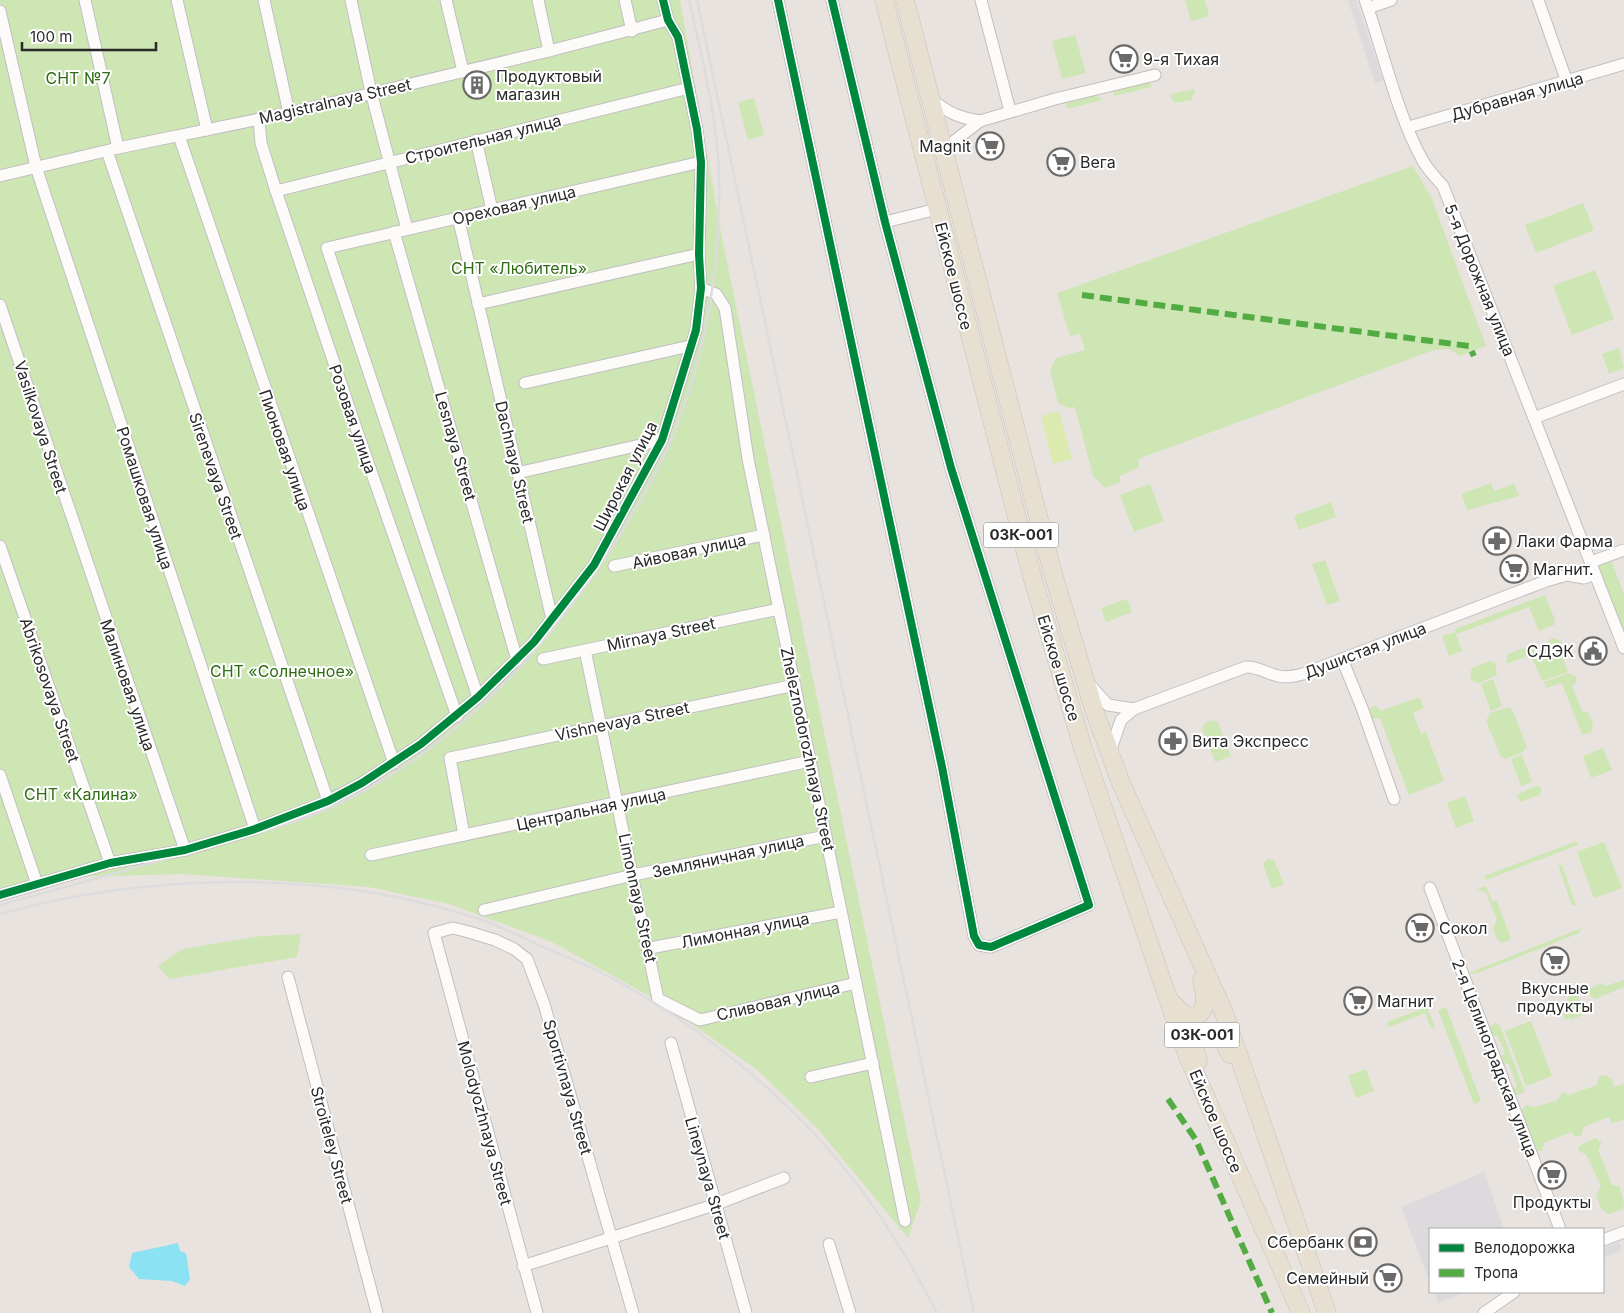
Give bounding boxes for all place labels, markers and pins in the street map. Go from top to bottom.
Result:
supermarket icon: 9-я Тихая [1109,44,1139,74]
place label: 9-я Тихая [1143,49,1219,69]
place label: Продуктовый магазин [496,66,602,104]
building icon: Продуктовый магазин [462,70,492,100]
supermarket icon: Magnit [975,131,1005,161]
place label: Magnit [919,136,971,156]
supermarket icon: Вега [1046,147,1076,177]
place label: Вега [1080,152,1116,172]
pharmacy icon: Лаки Фарма [1482,526,1512,556]
place label: Лаки Фарма [1516,531,1613,551]
supermarket icon: Магнит. [1499,554,1529,584]
place label: Магнит. [1533,559,1594,579]
public building icon: СДЭК [1578,636,1608,666]
place label: СДЭК [1527,641,1574,661]
pharmacy icon: Вита Экспресс [1158,726,1188,756]
place label: Вита Экспресс [1192,731,1309,751]
supermarket icon: Сокол [1405,913,1435,943]
place label: Сокол [1439,918,1487,938]
supermarket icon: Вкусные продукты [1540,946,1570,976]
place label: Вкусные продукты [1517,978,1593,1016]
supermarket icon: Магнит [1343,986,1373,1016]
place label: Магнит [1377,991,1435,1011]
supermarket icon: Продукты [1537,1160,1567,1190]
place label: Продукты [1513,1192,1591,1212]
bank icon: Сбербанк [1348,1227,1378,1257]
place label: Сбербанк [1267,1232,1344,1252]
supermarket icon: Семейный [1373,1263,1403,1293]
place label: Семейный [1286,1268,1369,1288]

